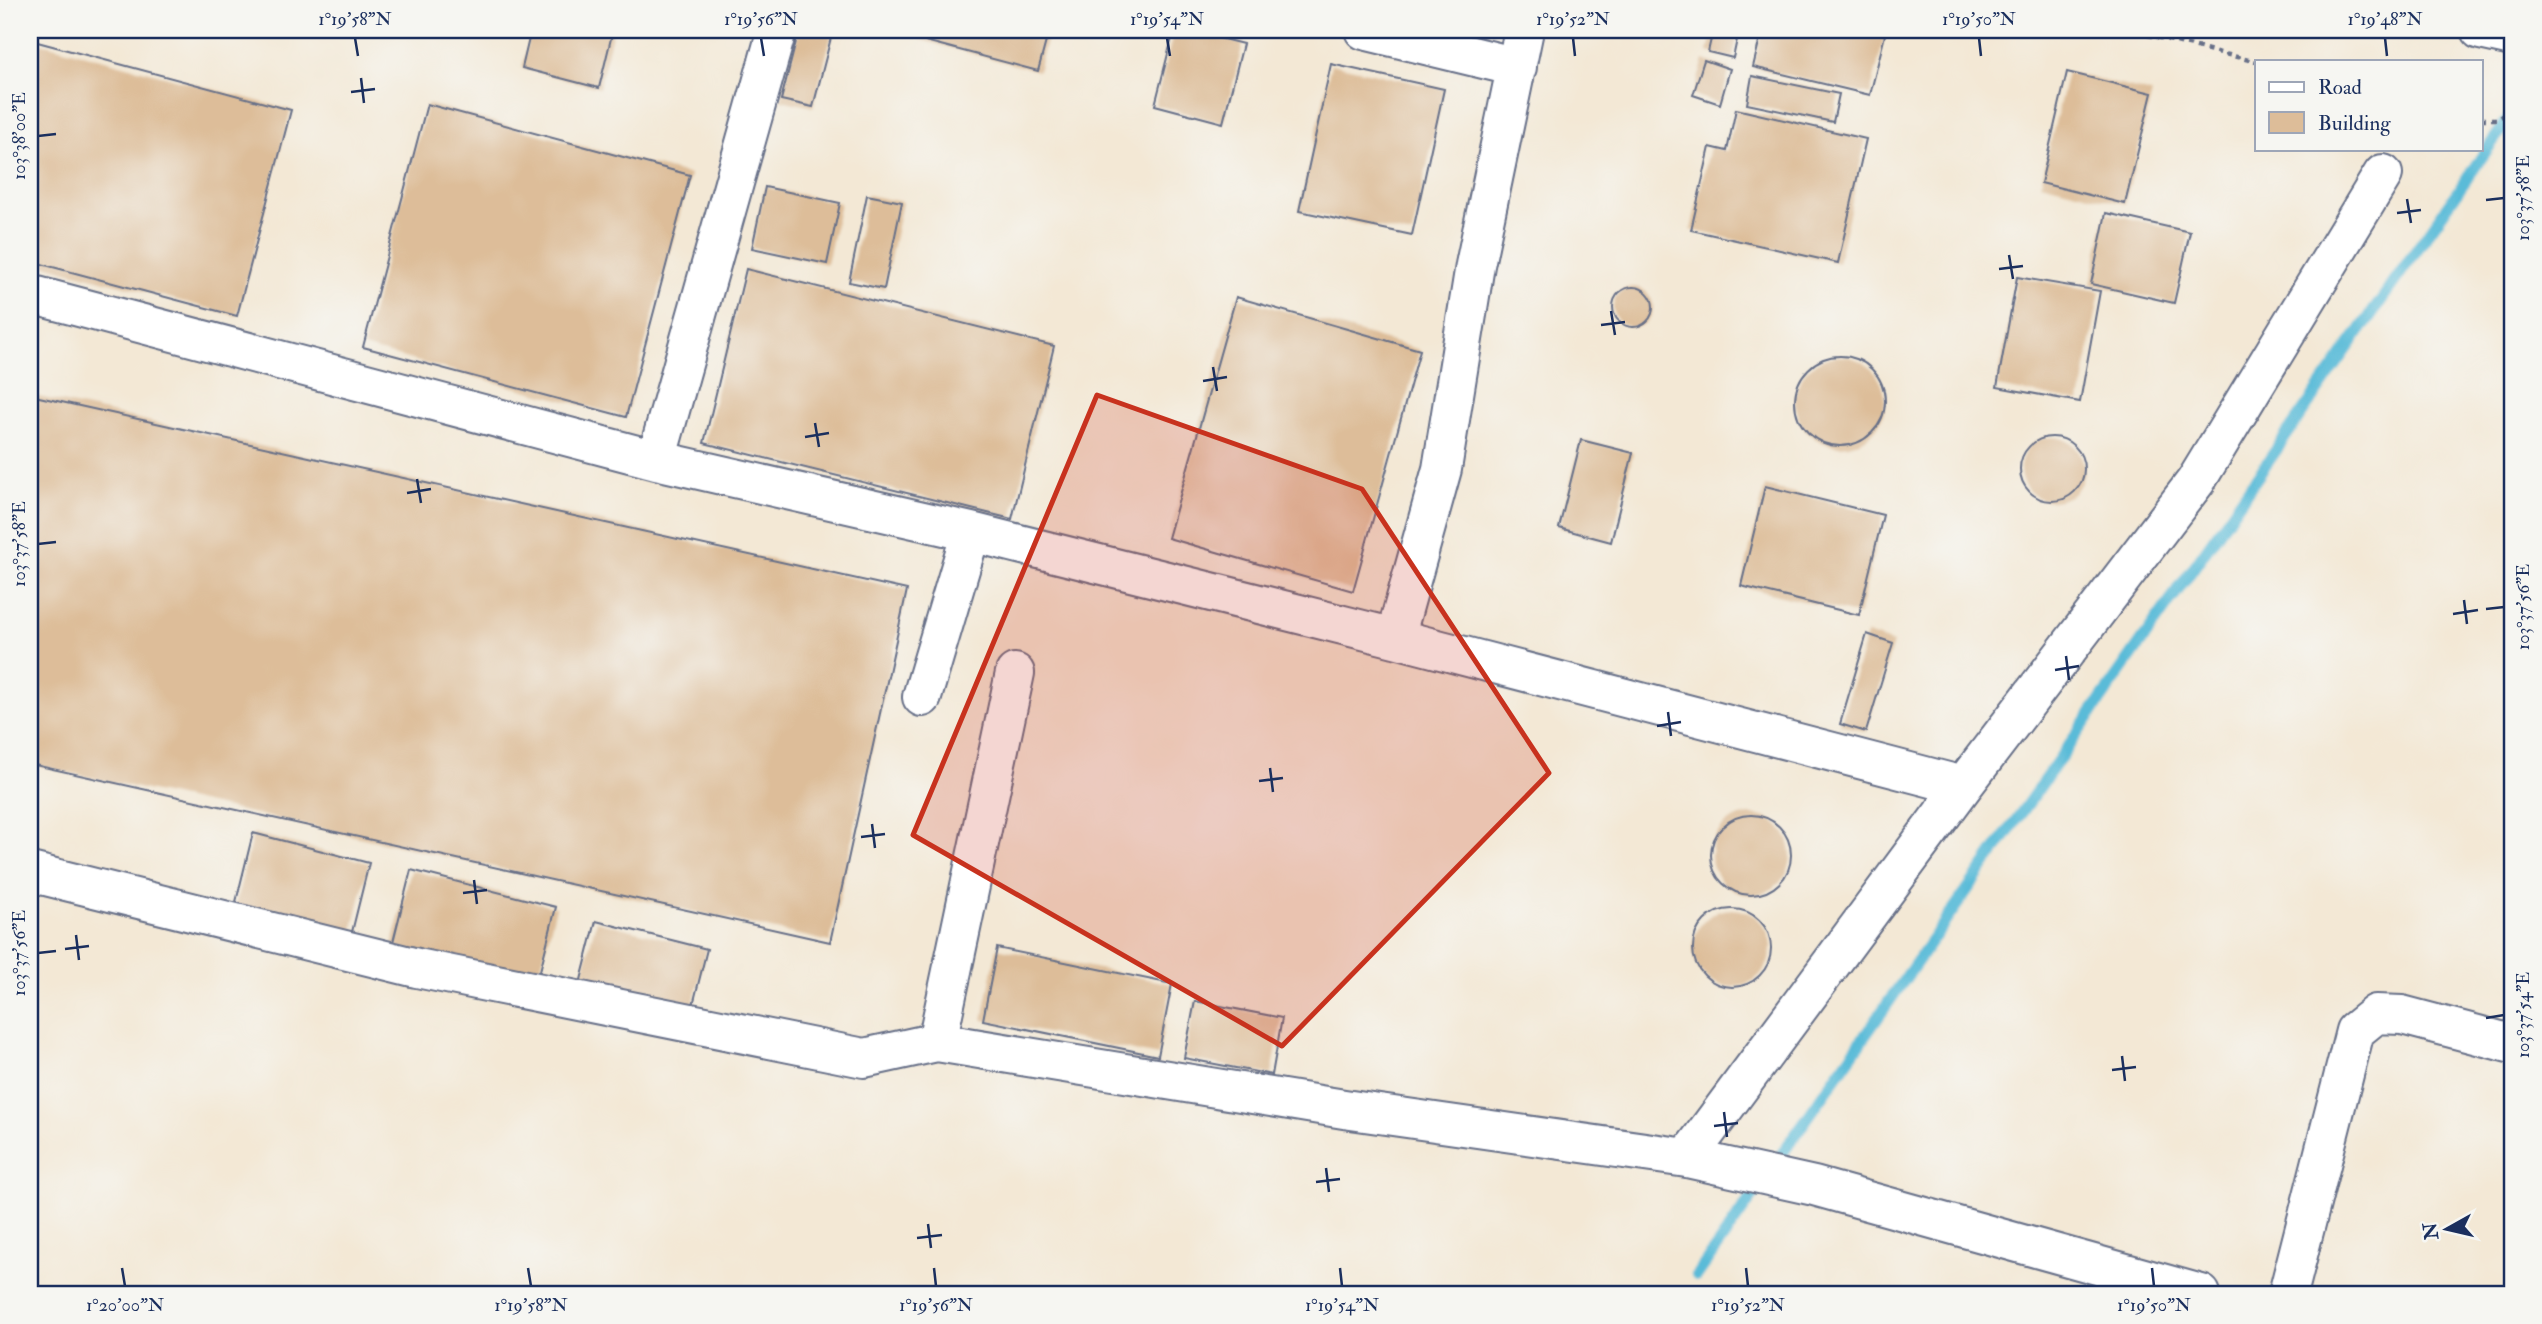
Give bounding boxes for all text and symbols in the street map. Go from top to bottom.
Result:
text: 1°19'58"N [318,8,392,31]
text: 1°19'56"N [724,8,798,31]
text: 1°19'54"N [1130,8,1204,31]
text: 1°19'52"N [1536,8,1610,31]
text: 1°19'50"N [1942,8,2016,31]
text: 1°19'48"N [2347,8,2423,31]
legend [2255,60,2482,150]
text: Road [2318,74,2363,101]
text: 103°38'00"E [8,92,31,180]
text: Building [2318,110,2391,137]
text: 103°37'58"E [2512,155,2535,241]
text: 103°37'58"E [8,501,31,587]
text: 103°37'56"E [2512,564,2535,650]
text: 103°37'56"E [8,910,31,996]
text: 103°37'54"E [2512,972,2535,1058]
north arrow [2412,1194,2482,1264]
text: N [2418,1220,2444,1242]
text: 1°20'00"N [86,1294,164,1317]
text: 1°19'58"N [494,1294,568,1317]
text: 1°19'56"N [899,1294,973,1317]
text: 1°19'54"N [1305,1294,1379,1317]
text: 1°19'52"N [1711,1294,1785,1317]
text: 1°19'50"N [2117,1294,2191,1317]

